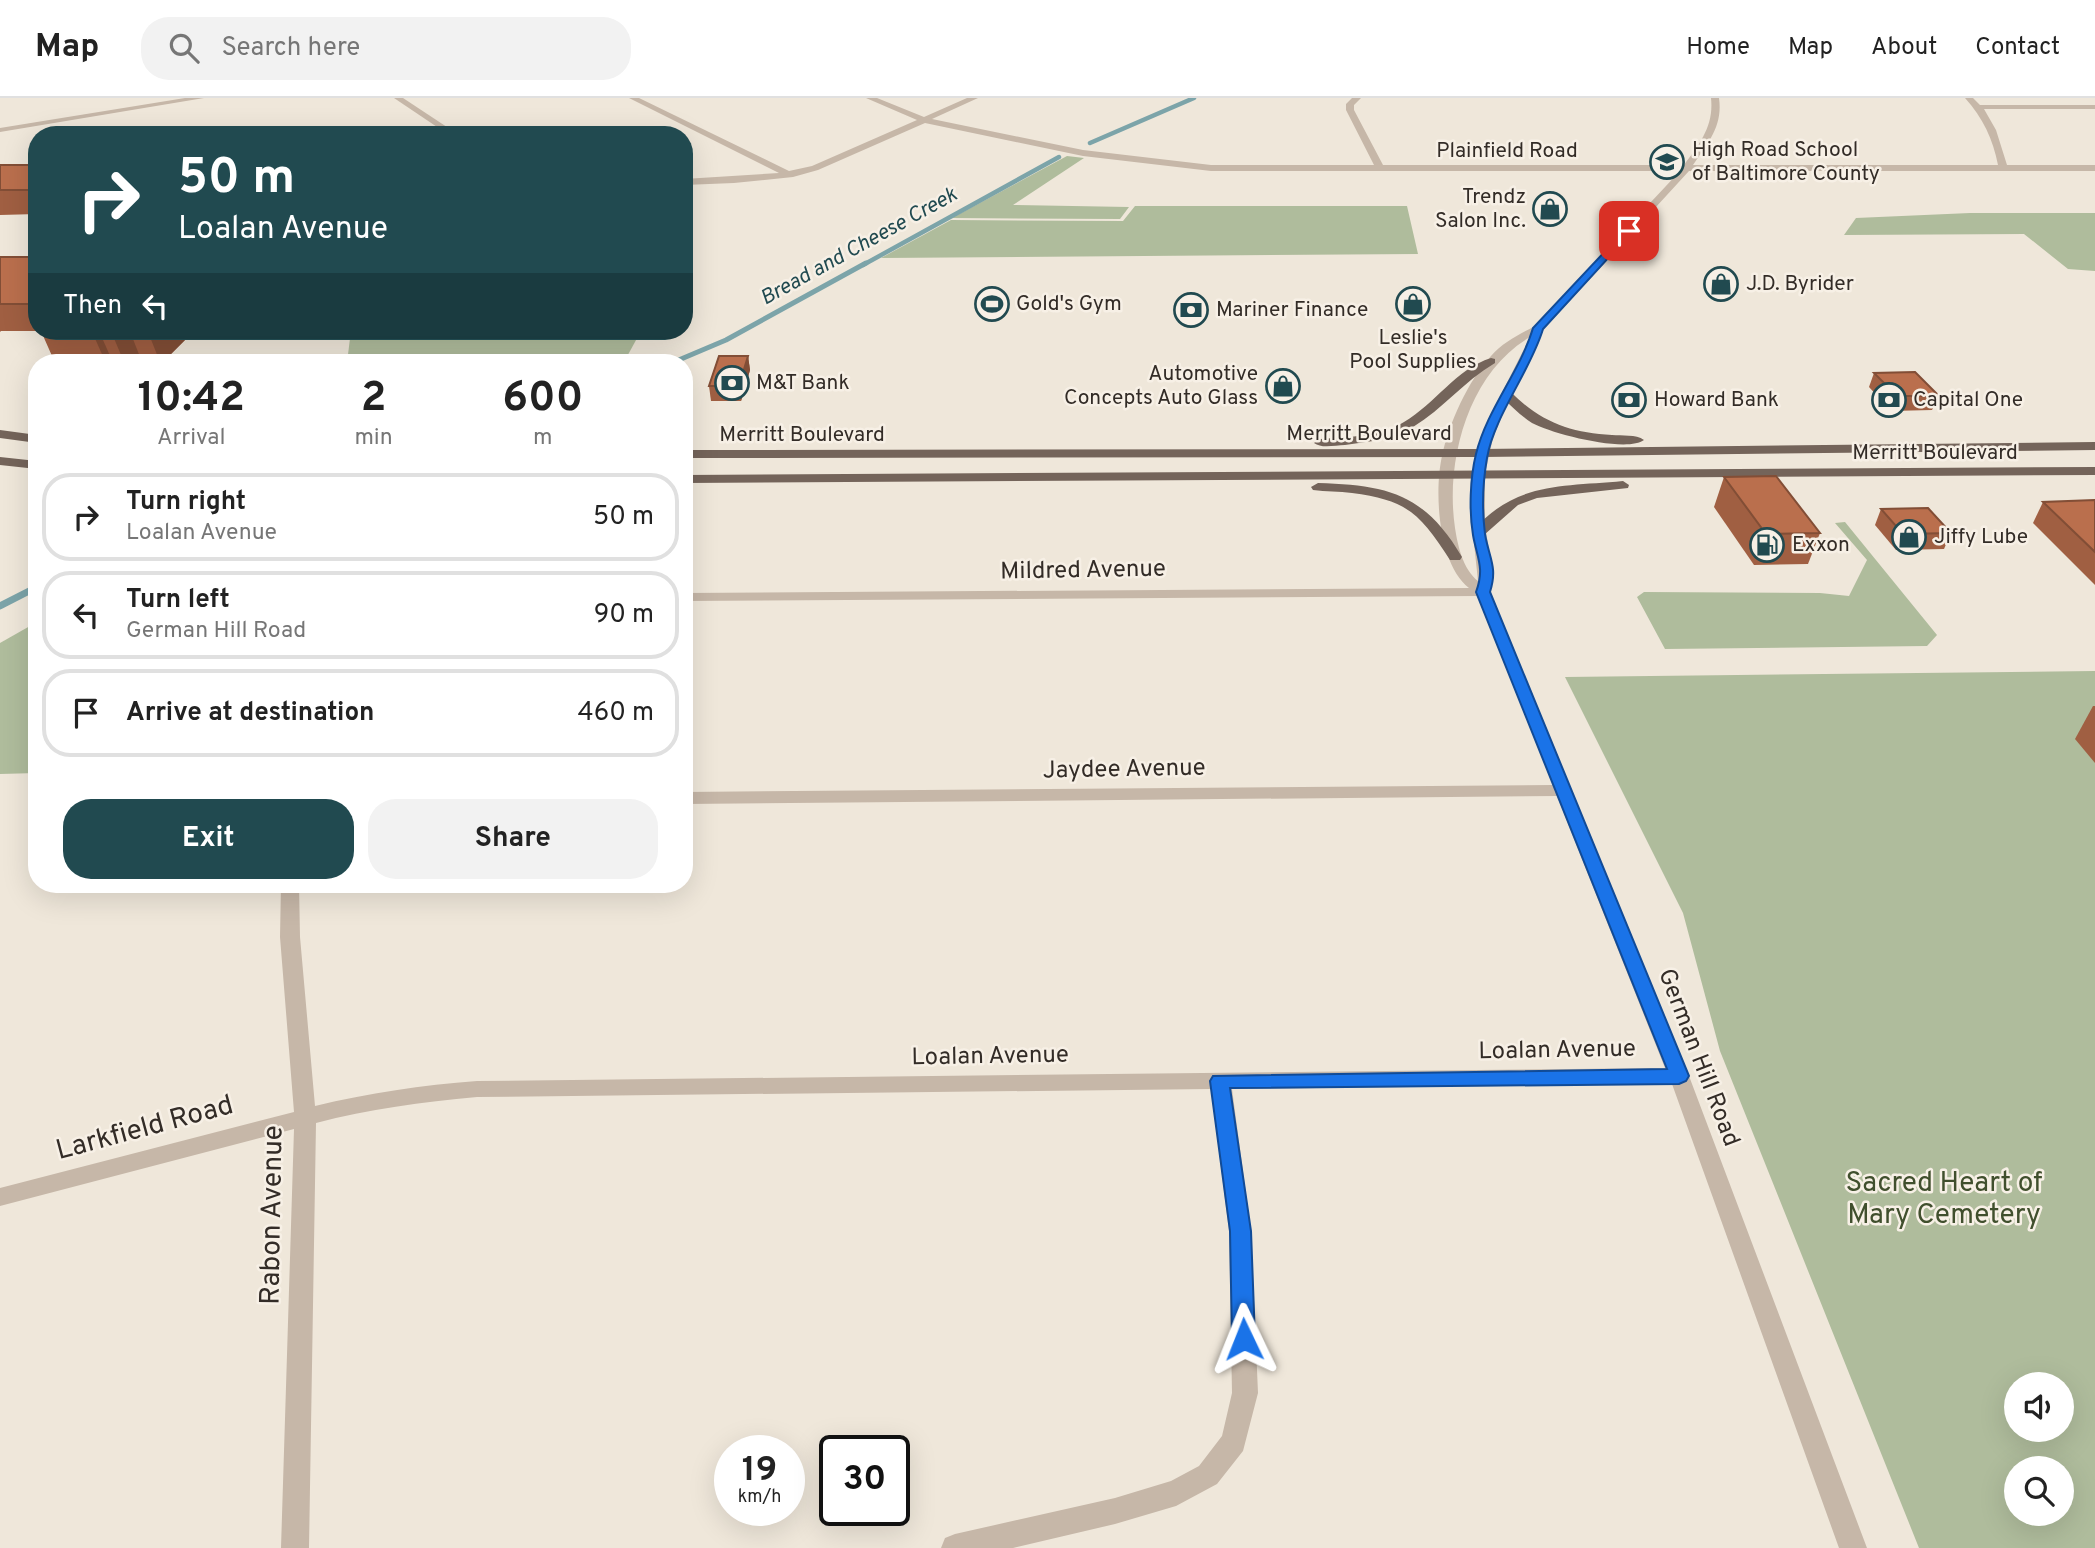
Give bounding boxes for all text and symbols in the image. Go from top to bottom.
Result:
search box [141,17,631,80]
text: Map [35,27,99,69]
icon: search [165,29,203,67]
text: Search here [221,32,360,65]
text: Home [1686,33,1750,63]
text: Map [1788,33,1833,63]
text: About [1871,33,1937,63]
text: Contact [1975,33,2060,63]
place label: High Road School of Baltimore County [1692,137,1880,188]
street label: Plainfield Road [1436,138,1578,165]
school or university icon: High Road School of Baltimore County [1648,143,1686,181]
text: 50 m [178,149,295,211]
icon: right [63,154,154,245]
water label: Bread and Cheese Creek [756,181,963,312]
place label: Trendz Salon Inc. [1435,184,1526,235]
shop icon: Trendz Salon Inc. [1531,190,1569,228]
pin [1599,201,1659,261]
text: Loalan Avenue [178,210,388,250]
icon: arrive [1610,212,1648,250]
shop icon: J.D. Byrider [1702,265,1740,303]
place label: J.D. Byrider [1746,271,1854,298]
sports icon: Gold's Gym [973,285,1011,323]
shop icon: Leslie's Pool Supplies [1394,285,1432,323]
icon: left [136,287,174,325]
text: Then [63,290,122,323]
place label: Gold's Gym [1016,291,1122,318]
bank icon: Mariner Finance [1172,291,1210,329]
place label: Mariner Finance [1216,297,1368,324]
place label: Leslie's Pool Supplies [1349,325,1477,376]
place label: Automotive Concepts Auto Glass [1064,361,1258,412]
bank icon: M&T Bank [713,364,751,402]
shop icon: Automotive Concepts Auto Glass [1264,367,1302,405]
place label: M&T Bank [756,370,850,397]
text: 10:42 [138,373,245,426]
text: 2 [361,373,386,426]
text: 600 [502,373,583,426]
bank icon: Howard Bank [1610,381,1648,419]
bank icon: Capital One [1870,381,1908,419]
place label: Howard Bank [1654,387,1779,414]
place label: Capital One [1913,387,2023,414]
street label: Merritt Boulevard [1286,421,1452,448]
street label: Merritt Boulevard [719,422,885,449]
text: Arrival [157,424,225,453]
text: min [354,424,393,453]
text: m [533,424,553,453]
street label: Merritt Boulevard [1852,440,2018,467]
text: Turn right [126,486,246,519]
icon: right [67,498,105,536]
text: 50 m [593,501,654,534]
shop icon: Jiffy Lube [1890,518,1928,556]
text: Loalan Avenue [126,519,277,548]
place label: Jiffy Lube [1934,524,2028,551]
fuel station icon: Exxon [1748,526,1786,564]
place label: Exxon [1792,532,1850,559]
street label: Mildred Avenue [1000,555,1166,587]
text: Turn left [126,584,230,617]
icon: left [67,596,105,634]
text: 90 m [594,599,654,632]
text: German Hill Road [126,617,306,646]
icon: arrive [67,694,105,732]
text: Arrive at destination [126,697,374,730]
text: 460 m [578,697,654,730]
street label: Jaydee Avenue [1042,754,1206,786]
button: Exit [63,799,354,879]
button: Share [368,799,658,879]
street label: German Hill Road [1650,965,1746,1151]
street label: Loalan Avenue [1478,1035,1636,1067]
street label: Loalan Avenue [911,1041,1069,1073]
street label: Larkfield Road [52,1088,238,1170]
street label: Rabon Avenue [253,1125,293,1305]
park label: Sacred Heart of Mary Cemetery [1846,1166,2042,1234]
position arrow [1207,1302,1281,1376]
map controls [2004,1372,2074,1526]
button: sound [2004,1372,2074,1442]
speed limit sign: 30 [819,1435,910,1526]
text: 19 [742,1449,777,1493]
button: search [2004,1456,2074,1526]
text: km/h [738,1486,781,1509]

